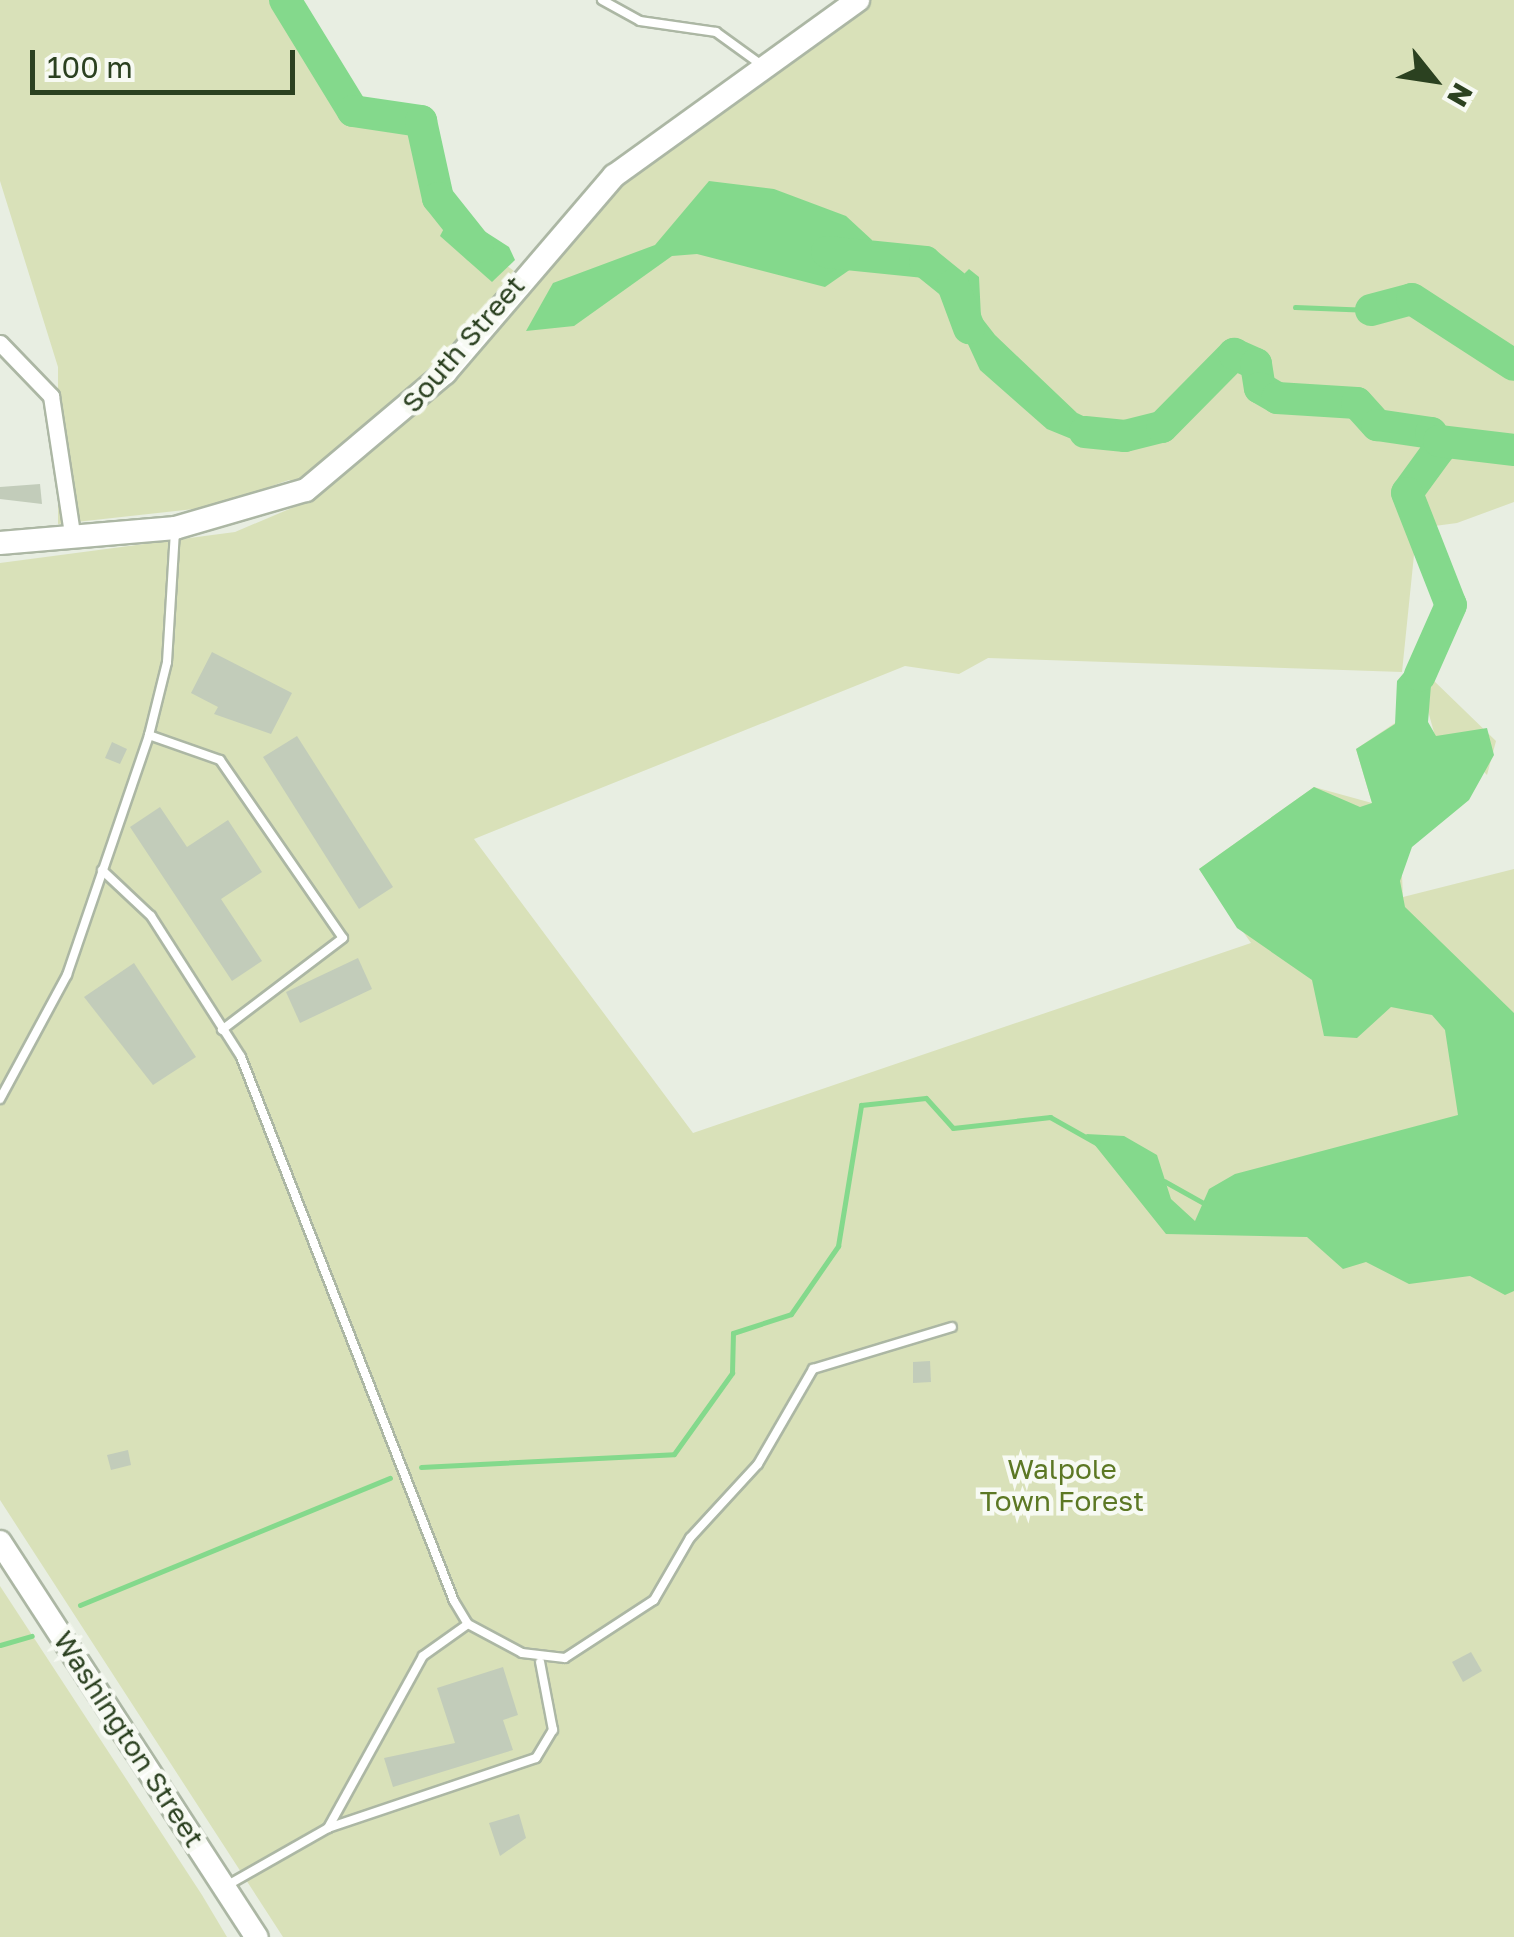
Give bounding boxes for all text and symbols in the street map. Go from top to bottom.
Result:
scale bar [35,30,300,92]
north arrow [1384,30,1484,130]
text: 100 m [47,49,133,85]
text: N [1441,78,1480,113]
street label: South Street [395,269,531,419]
park label: Walpole Town Forest [980,1452,1144,1518]
street label: Washington Street [47,1625,211,1853]

